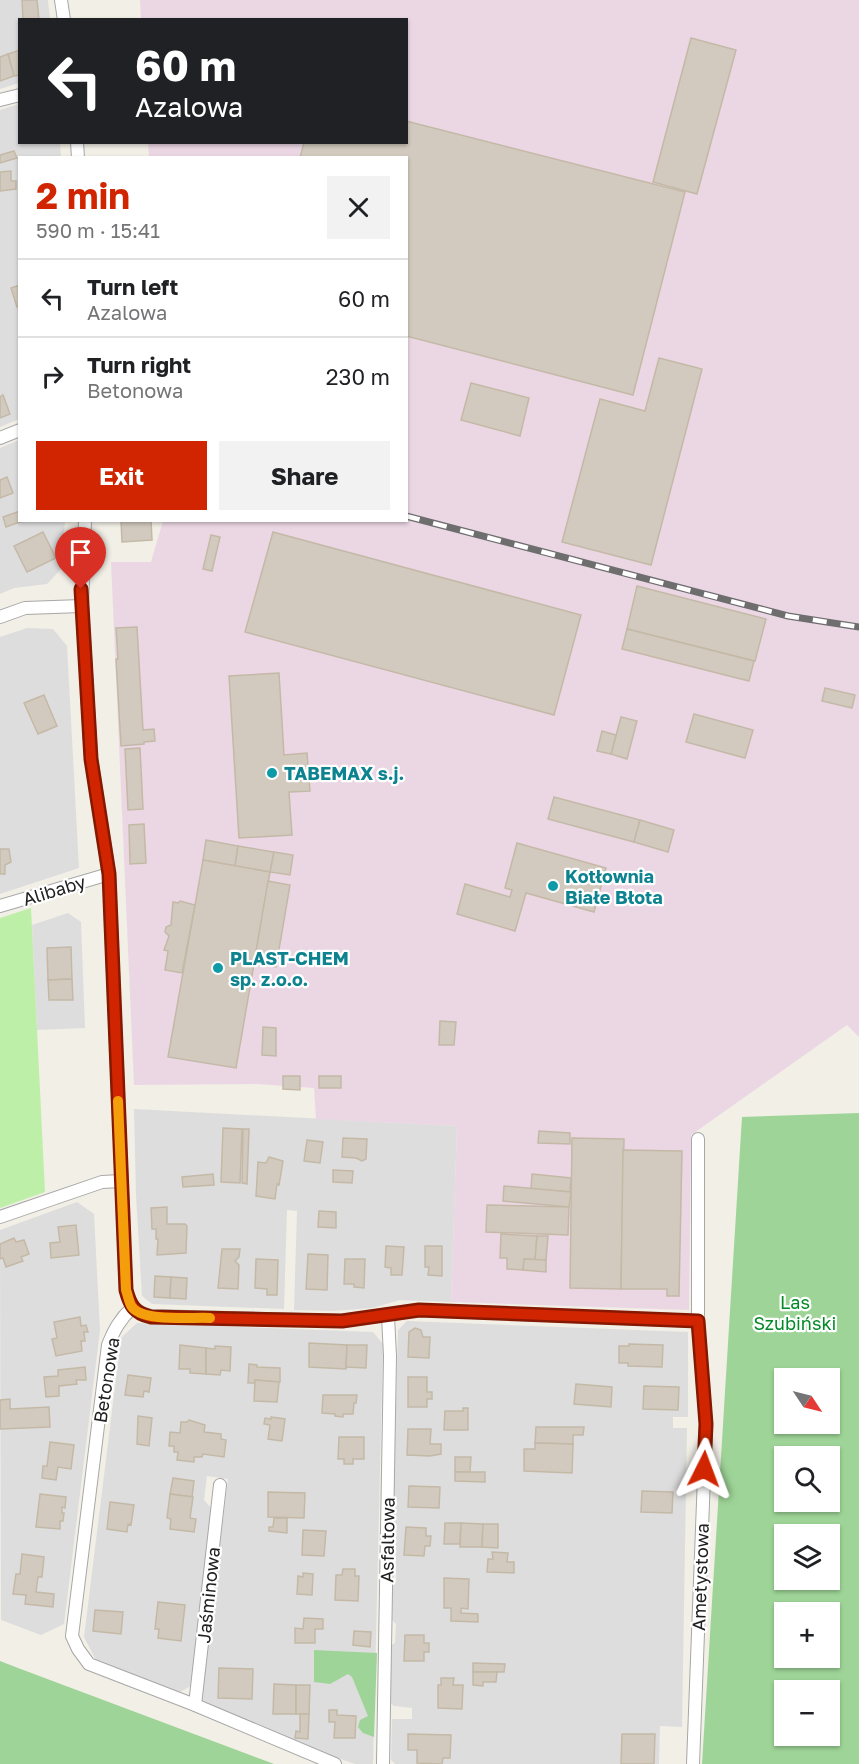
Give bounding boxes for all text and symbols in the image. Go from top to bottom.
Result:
text: 60 m [135,40,236,90]
icon: left [36,42,114,120]
text: Azalowa [135,91,243,123]
text: 2 min [36,174,130,217]
button: close [327,176,390,239]
text: 590 m · 15:41 [36,218,160,242]
text: Turn left [87,273,178,300]
icon: left [36,282,69,315]
text: 60 m [338,285,390,312]
text: Azalowa [87,300,167,324]
text: Turn right [87,351,191,378]
icon: right [36,360,69,393]
text: 230 m [326,363,390,390]
text: Betonowa [87,378,183,402]
button: Exit [36,441,207,510]
button: Share [219,441,390,510]
pin [55,527,106,589]
icon: arrive [64,536,97,569]
place label: TABEMAX s.j. [284,762,404,784]
marker: TABEMAX s.j. [265,766,279,780]
place label: Kotłownia Białe Błota [565,865,663,908]
street label: Alibaby [20,870,88,910]
marker: Kotłownia Białe Błota [546,879,560,893]
place label: PLAST-CHEM sp. z.o.o. [230,947,349,990]
marker: PLAST-CHEM sp. z.o.o. [211,961,225,975]
park label: Las Szubiński [754,1291,836,1334]
street label: Betonowa [88,1336,124,1424]
north arrow [774,1368,840,1434]
map controls [774,1368,840,1746]
position arrow [672,1437,736,1501]
button: search [774,1446,840,1512]
street label: Asfaltowa [375,1497,399,1583]
street label: Ametystowa [687,1523,713,1631]
button: layers [774,1524,840,1590]
street label: Jaśminowa [192,1546,224,1644]
button: + [774,1602,840,1668]
button: − [774,1680,840,1746]

